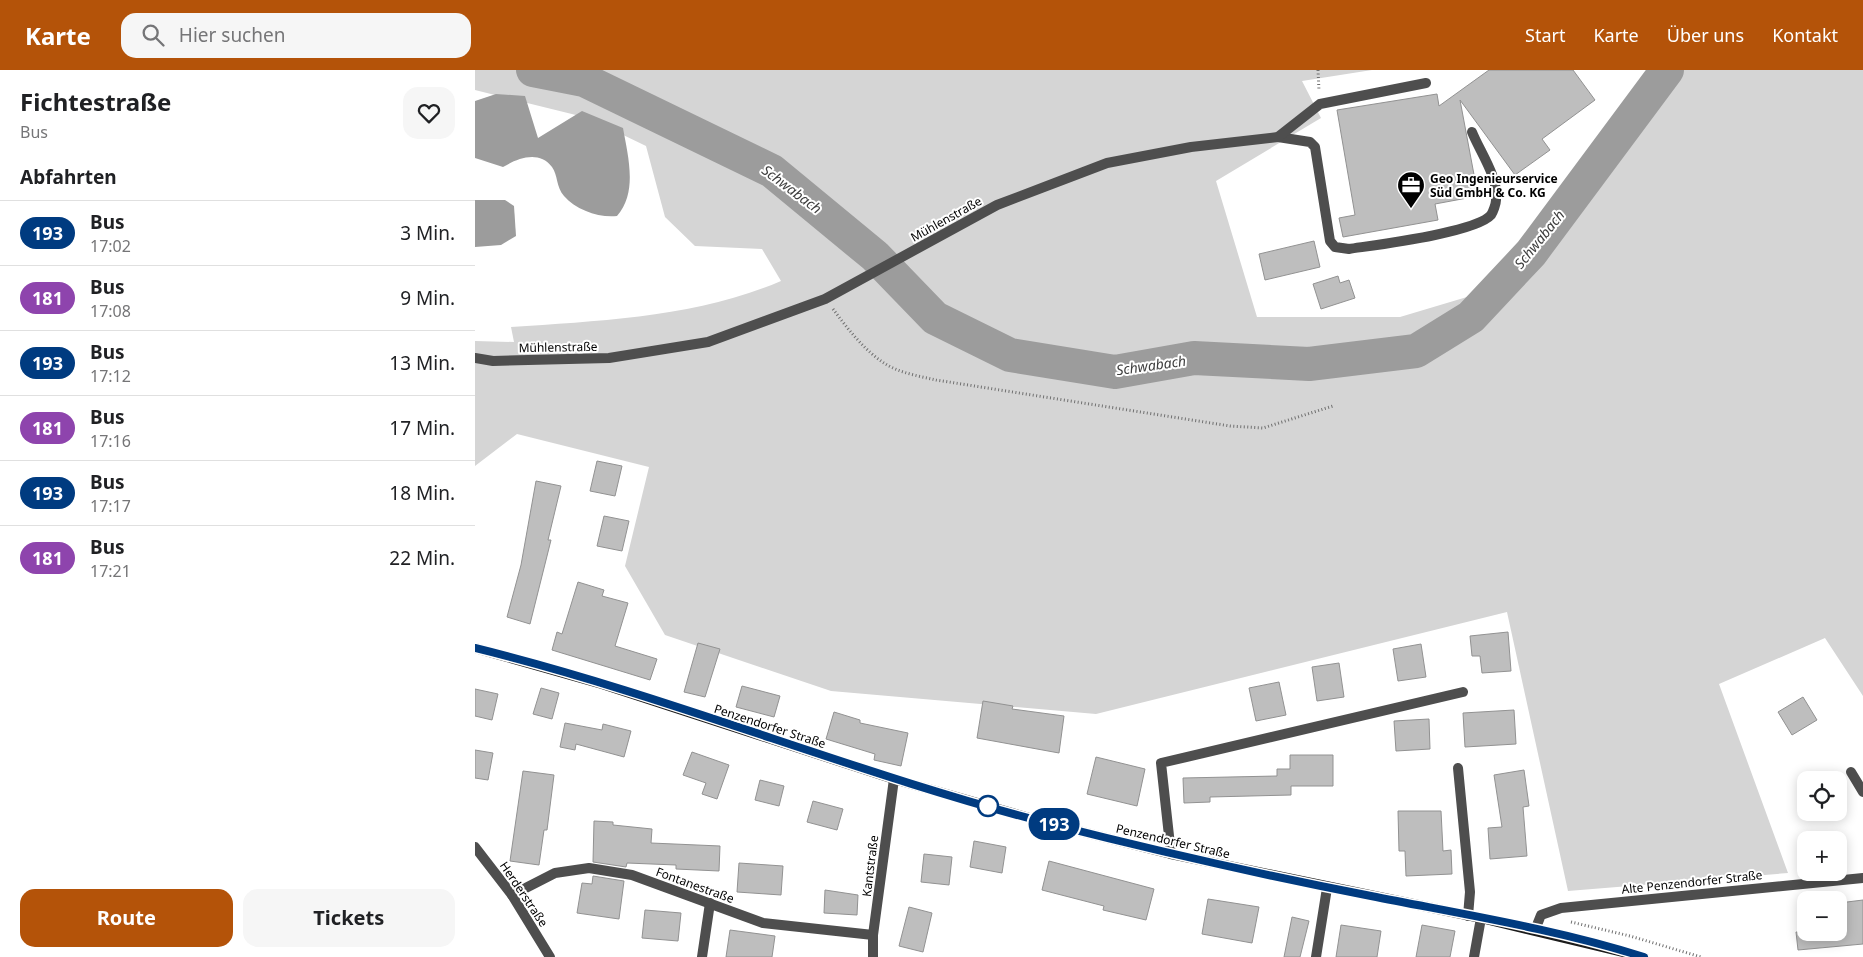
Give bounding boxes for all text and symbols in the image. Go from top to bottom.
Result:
search box [121,13,471,58]
text: Karte [25,19,91,52]
icon: search [139,21,167,49]
text: Hier suchen [179,22,285,48]
text: Start [1525,23,1565,47]
text: Karte [1593,23,1639,47]
text: Über uns [1667,23,1744,47]
text: Kontakt [1772,23,1838,47]
text: Fichtestraße [20,85,171,118]
button: heart [403,87,455,139]
text: Bus [20,121,48,143]
water label: Schwabach [758,160,826,218]
text: Abfahrten [20,164,117,190]
office icon: Geo Ingenieurservice Süd GmbH & Co. KG [1396,170,1426,209]
place label: Geo Ingenieurservice Süd GmbH & Co. KG [1430,170,1558,201]
street label: Mühlenstraße [907,192,985,246]
water label: Schwabach [1510,206,1568,272]
text: Bus [90,209,125,235]
text: 3 Min. [400,220,455,246]
text: 193 [32,221,63,245]
text: 17:02 [90,235,131,257]
text: Bus [90,274,125,300]
text: 9 Min. [400,285,455,311]
text: 181 [32,286,63,310]
text: 17:08 [90,300,131,322]
street label: Mühlenstraße [518,338,598,356]
text: Bus [90,339,125,365]
text: 13 Min. [389,350,455,376]
text: 193 [32,351,63,375]
water label: Schwabach [1115,351,1187,379]
text: 17:12 [90,365,131,387]
text: Bus [90,404,125,430]
text: 17 Min. [389,415,455,441]
text: 181 [32,416,63,440]
text: 17:16 [90,430,131,452]
text: Bus [90,469,125,495]
text: 18 Min. [389,480,455,506]
text: 193 [32,481,63,505]
text: 17:17 [90,495,131,517]
text: Bus [90,534,125,560]
text: 22 Min. [389,545,455,571]
text: 181 [32,546,63,570]
text: 17:21 [90,560,131,582]
street label: Penzendorfer Straße [712,700,828,752]
map controls [1797,771,1847,941]
button: locate [1797,771,1847,821]
unlabelled marker [977,795,999,817]
line badge: 193 [1025,808,1083,840]
text: 193 [1039,812,1069,836]
street label: Penzendorfer Straße [1114,820,1232,862]
button: + [1797,831,1847,881]
street label: Kantstraße [858,834,882,898]
street label: Herderstraße [496,858,552,930]
street label: Fontanestraße [654,863,737,907]
street label: Alte Penzendorfer Straße [1621,866,1763,898]
button: Route [20,889,233,947]
button: Tickets [243,889,455,947]
button: − [1797,891,1847,941]

